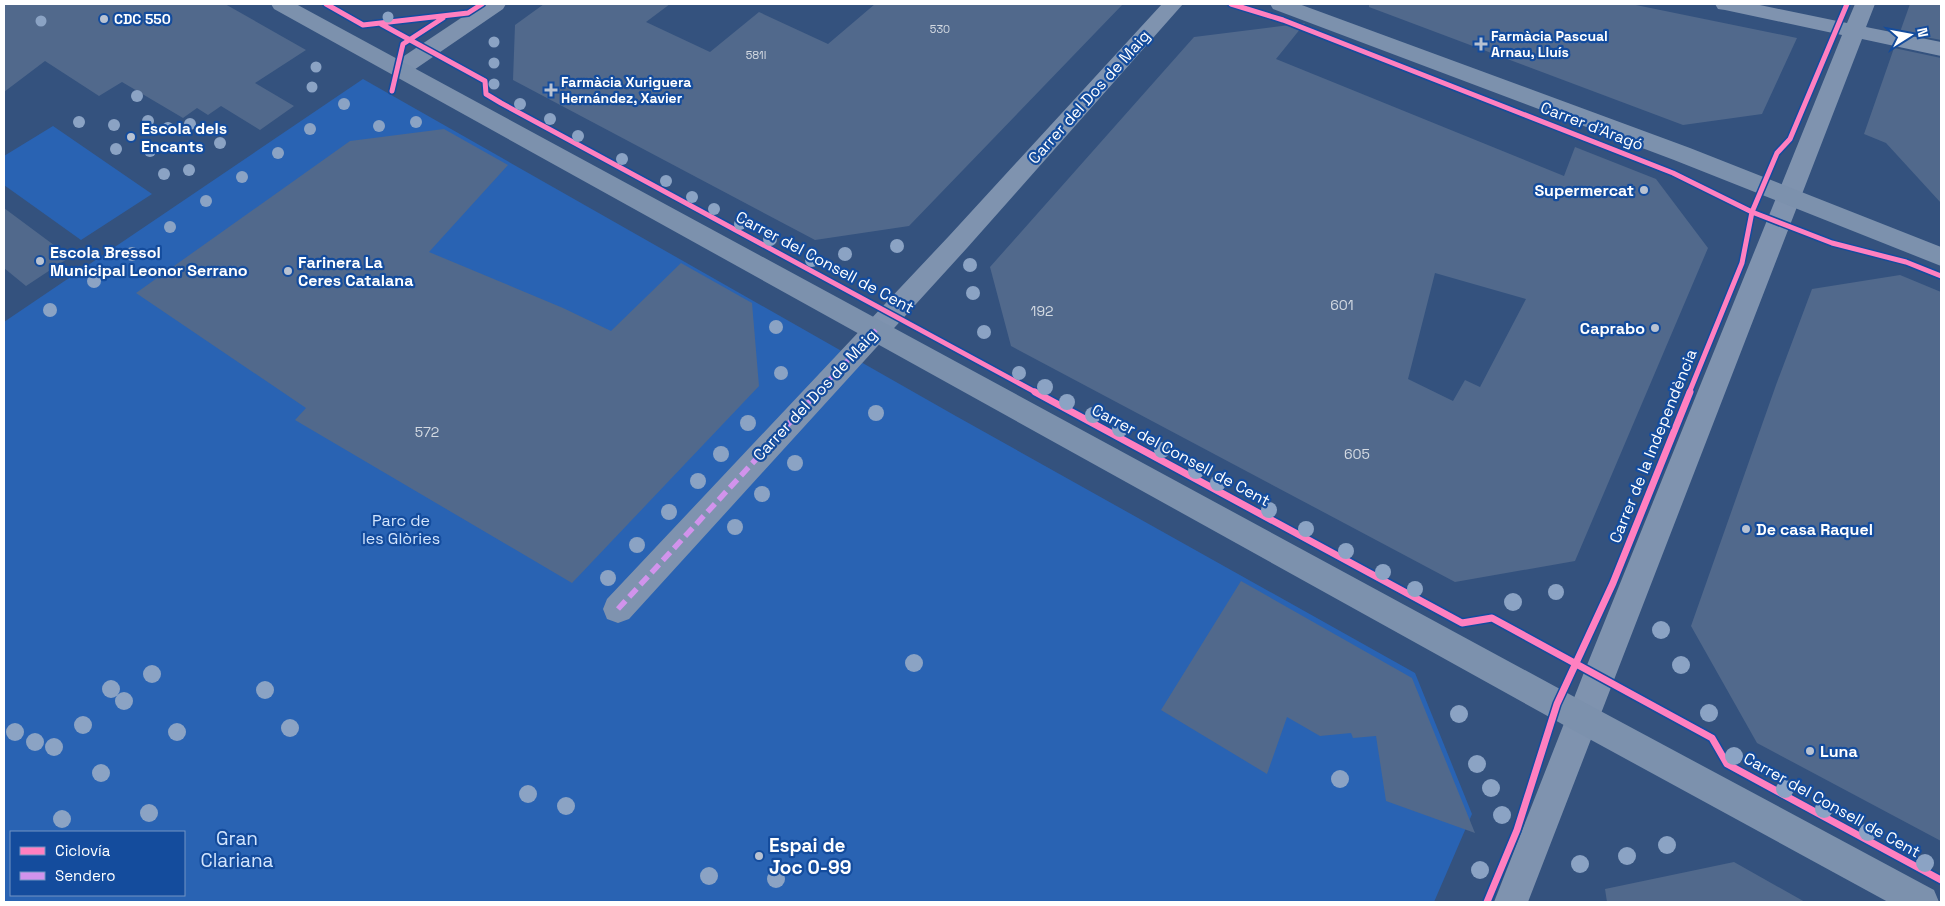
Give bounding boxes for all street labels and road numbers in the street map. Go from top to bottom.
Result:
street label: Carrer del Dos de Maig [1023,26,1155,168]
street label: Carrer d'Aragó [1537,97,1647,155]
street label: Carrer del Consell de Cent [732,206,918,318]
street label: Carrer del Dos de Maig [748,325,882,465]
street label: Carrer de la Independència [1604,346,1702,546]
street label: Carrer del Consell de Cent [1088,399,1274,511]
street label: Carrer del Consell de Cent [1740,748,1924,862]

